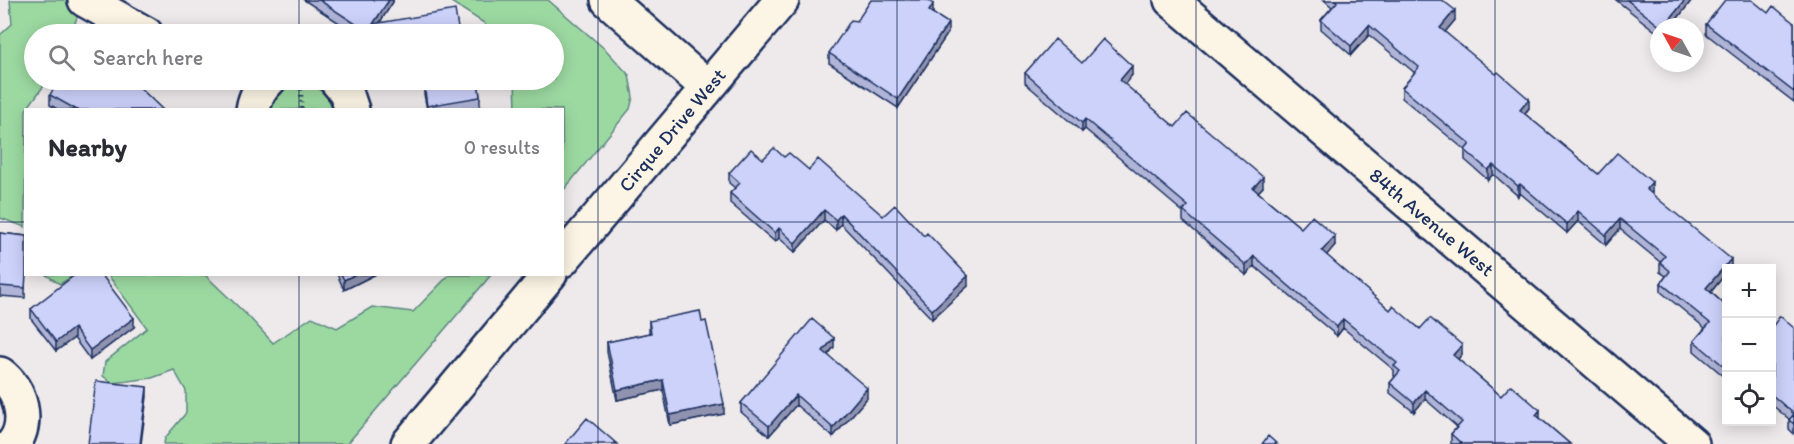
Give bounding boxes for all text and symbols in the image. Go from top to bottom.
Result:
north arrow [1650,18,1704,72]
search box [24,24,564,90]
icon: search [45,41,78,74]
text: Search here [93,44,203,71]
street label: Cirque Drive West [613,63,731,197]
text: Nearby [48,131,127,163]
text: 0 results [464,135,540,159]
street label: 84th Avenue West [1365,163,1499,281]
map controls [1722,264,1776,426]
button: + [1722,264,1776,318]
button: − [1722,318,1776,372]
button: locate [1722,372,1776,426]

